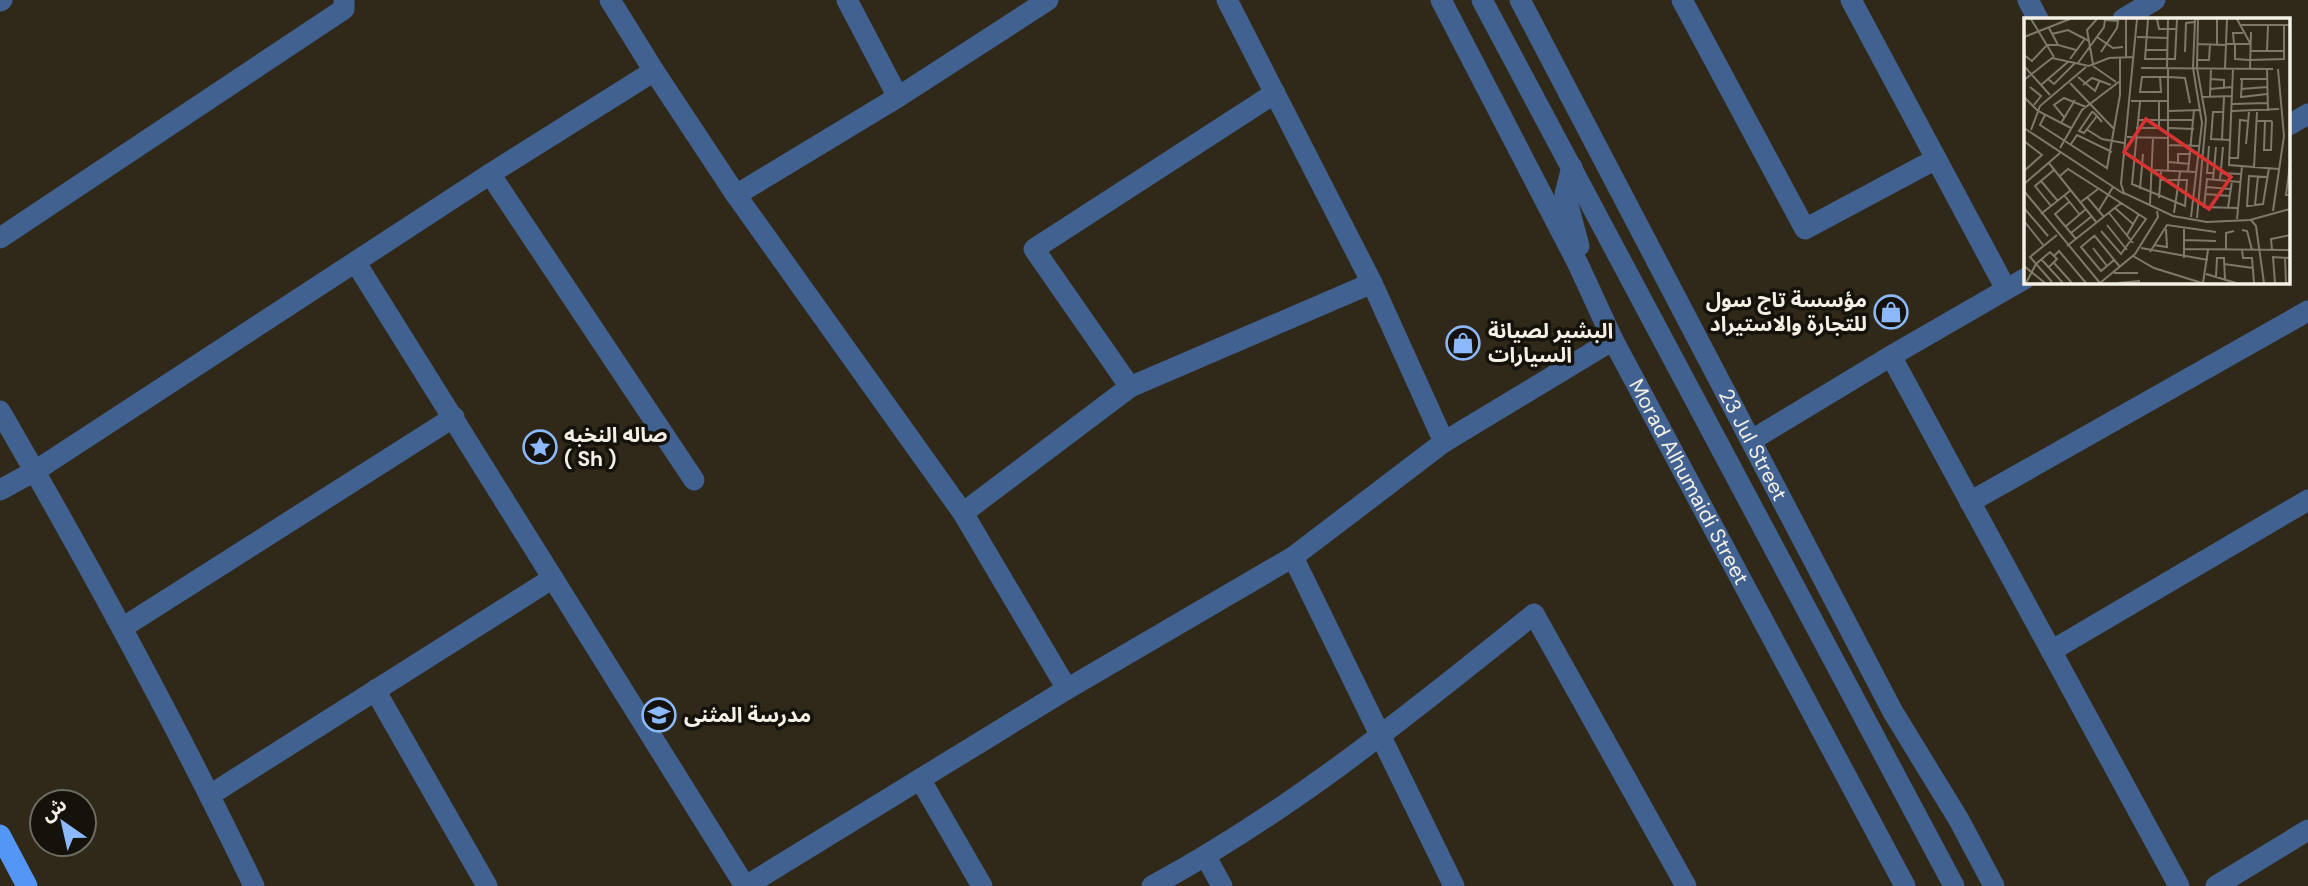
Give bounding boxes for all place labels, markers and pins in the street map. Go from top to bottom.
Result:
place label: مؤسسة تاج سول للتجارة والاستيراد [1706,286,1867,338]
shop icon: مؤسسة تاج سول للتجارة والاستيراد [1872,293,1910,331]
place label: البشير لصيانة السيارات [1488,317,1613,369]
shop icon: البشير لصيانة السيارات [1444,324,1482,362]
place label: صاله النخبه ( Sh ) [564,421,668,473]
place icon: صاله النخبه ( Sh ) [521,428,559,466]
school or university icon: مدرسة المثنى [640,696,678,734]
place label: مدرسة المثنى [684,701,811,729]

